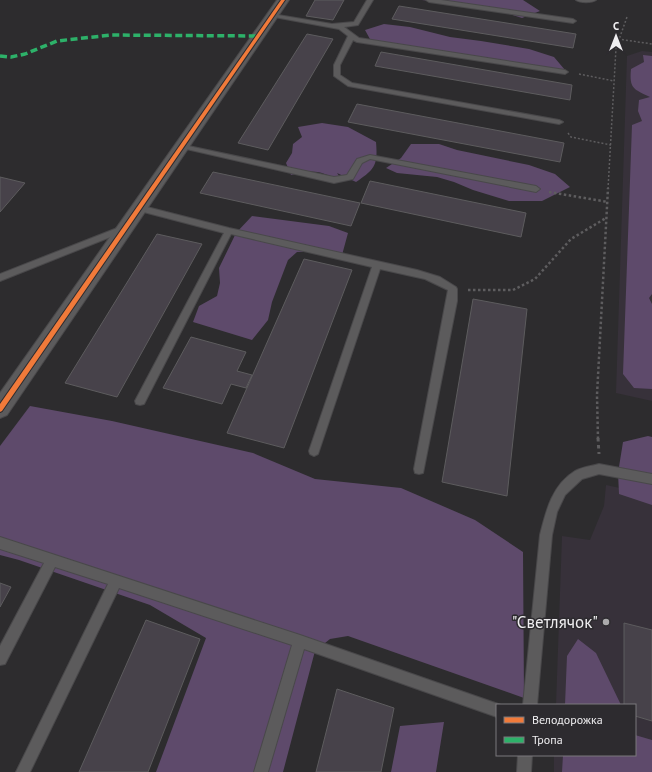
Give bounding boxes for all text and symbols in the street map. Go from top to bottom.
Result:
north arrow [596,16,636,56]
text: С [613,19,619,33]
place label: "Светлячок" [512,611,598,633]
marker: "Светлячок" [601,617,611,627]
legend [496,704,636,756]
text: Велодорожка [532,712,603,727]
text: Тропа [532,732,563,747]

